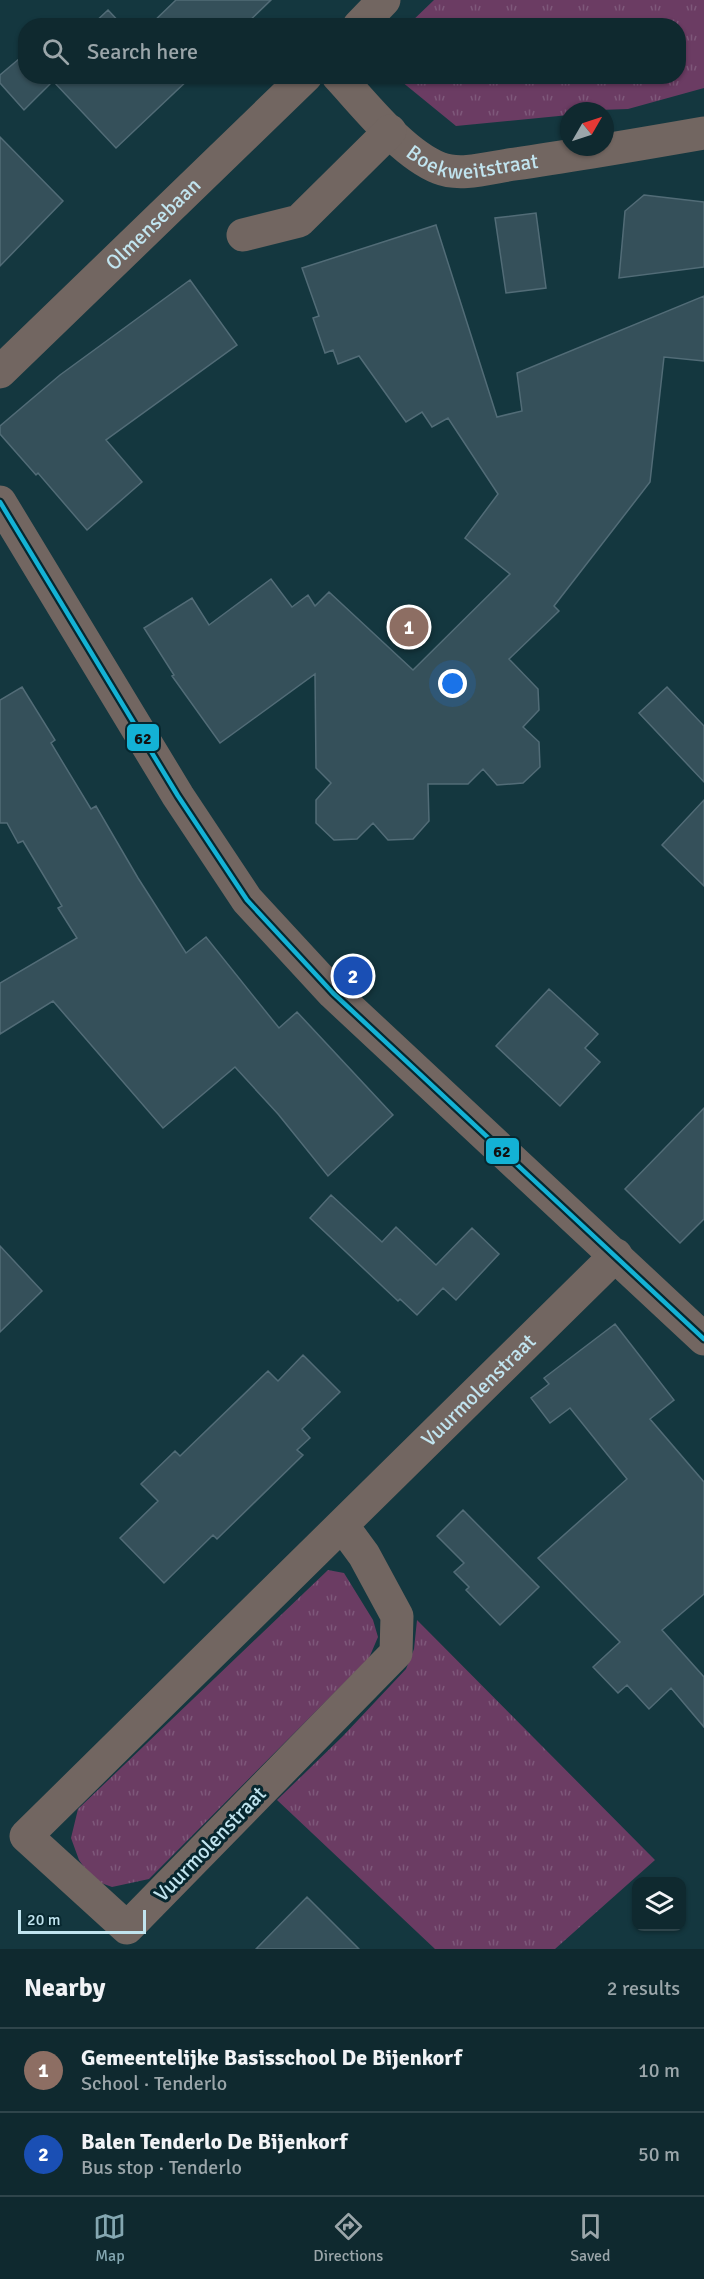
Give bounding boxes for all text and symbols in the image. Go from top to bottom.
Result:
search box [18,18,686,84]
icon: search [39,35,72,68]
text: Search here [87,38,198,65]
north arrow [560,102,614,156]
street label: Boekweitstraat [401,139,540,185]
street label: Olmensebaan [100,172,206,276]
pin: 1 [390,604,428,650]
your location [438,669,467,698]
line badge: 62 [126,723,160,752]
text: 62 [134,729,152,749]
pin: 2 [334,954,372,998]
line badge: 62 [485,1137,520,1165]
text: 62 [493,1142,511,1162]
street label: Vuurmolenstraat [416,1328,541,1452]
street label: Vuurmolenstraat [148,1781,272,1907]
map controls [632,1877,686,1931]
button: layers [632,1877,686,1931]
scale bar [18,1907,146,1934]
text: 20 m [27,1910,61,1930]
text: Nearby [24,1972,105,2004]
text: 2 results [607,1976,680,2001]
text: Gemeentelijke Basisschool De Bijenkorf [81,2044,462,2071]
text: 1 [38,2058,49,2083]
text: 10 m [638,2058,680,2083]
text: School · Tenderlo [81,2071,227,2096]
text: Balen Tenderlo De Bijenkorf [81,2128,347,2155]
text: 2 [38,2142,49,2167]
text: 50 m [638,2142,680,2167]
text: Bus stop · Tenderlo [81,2155,242,2180]
tab: Map [93,2210,126,2266]
tab: Directions [313,2210,383,2266]
tab: Saved [570,2210,611,2266]

